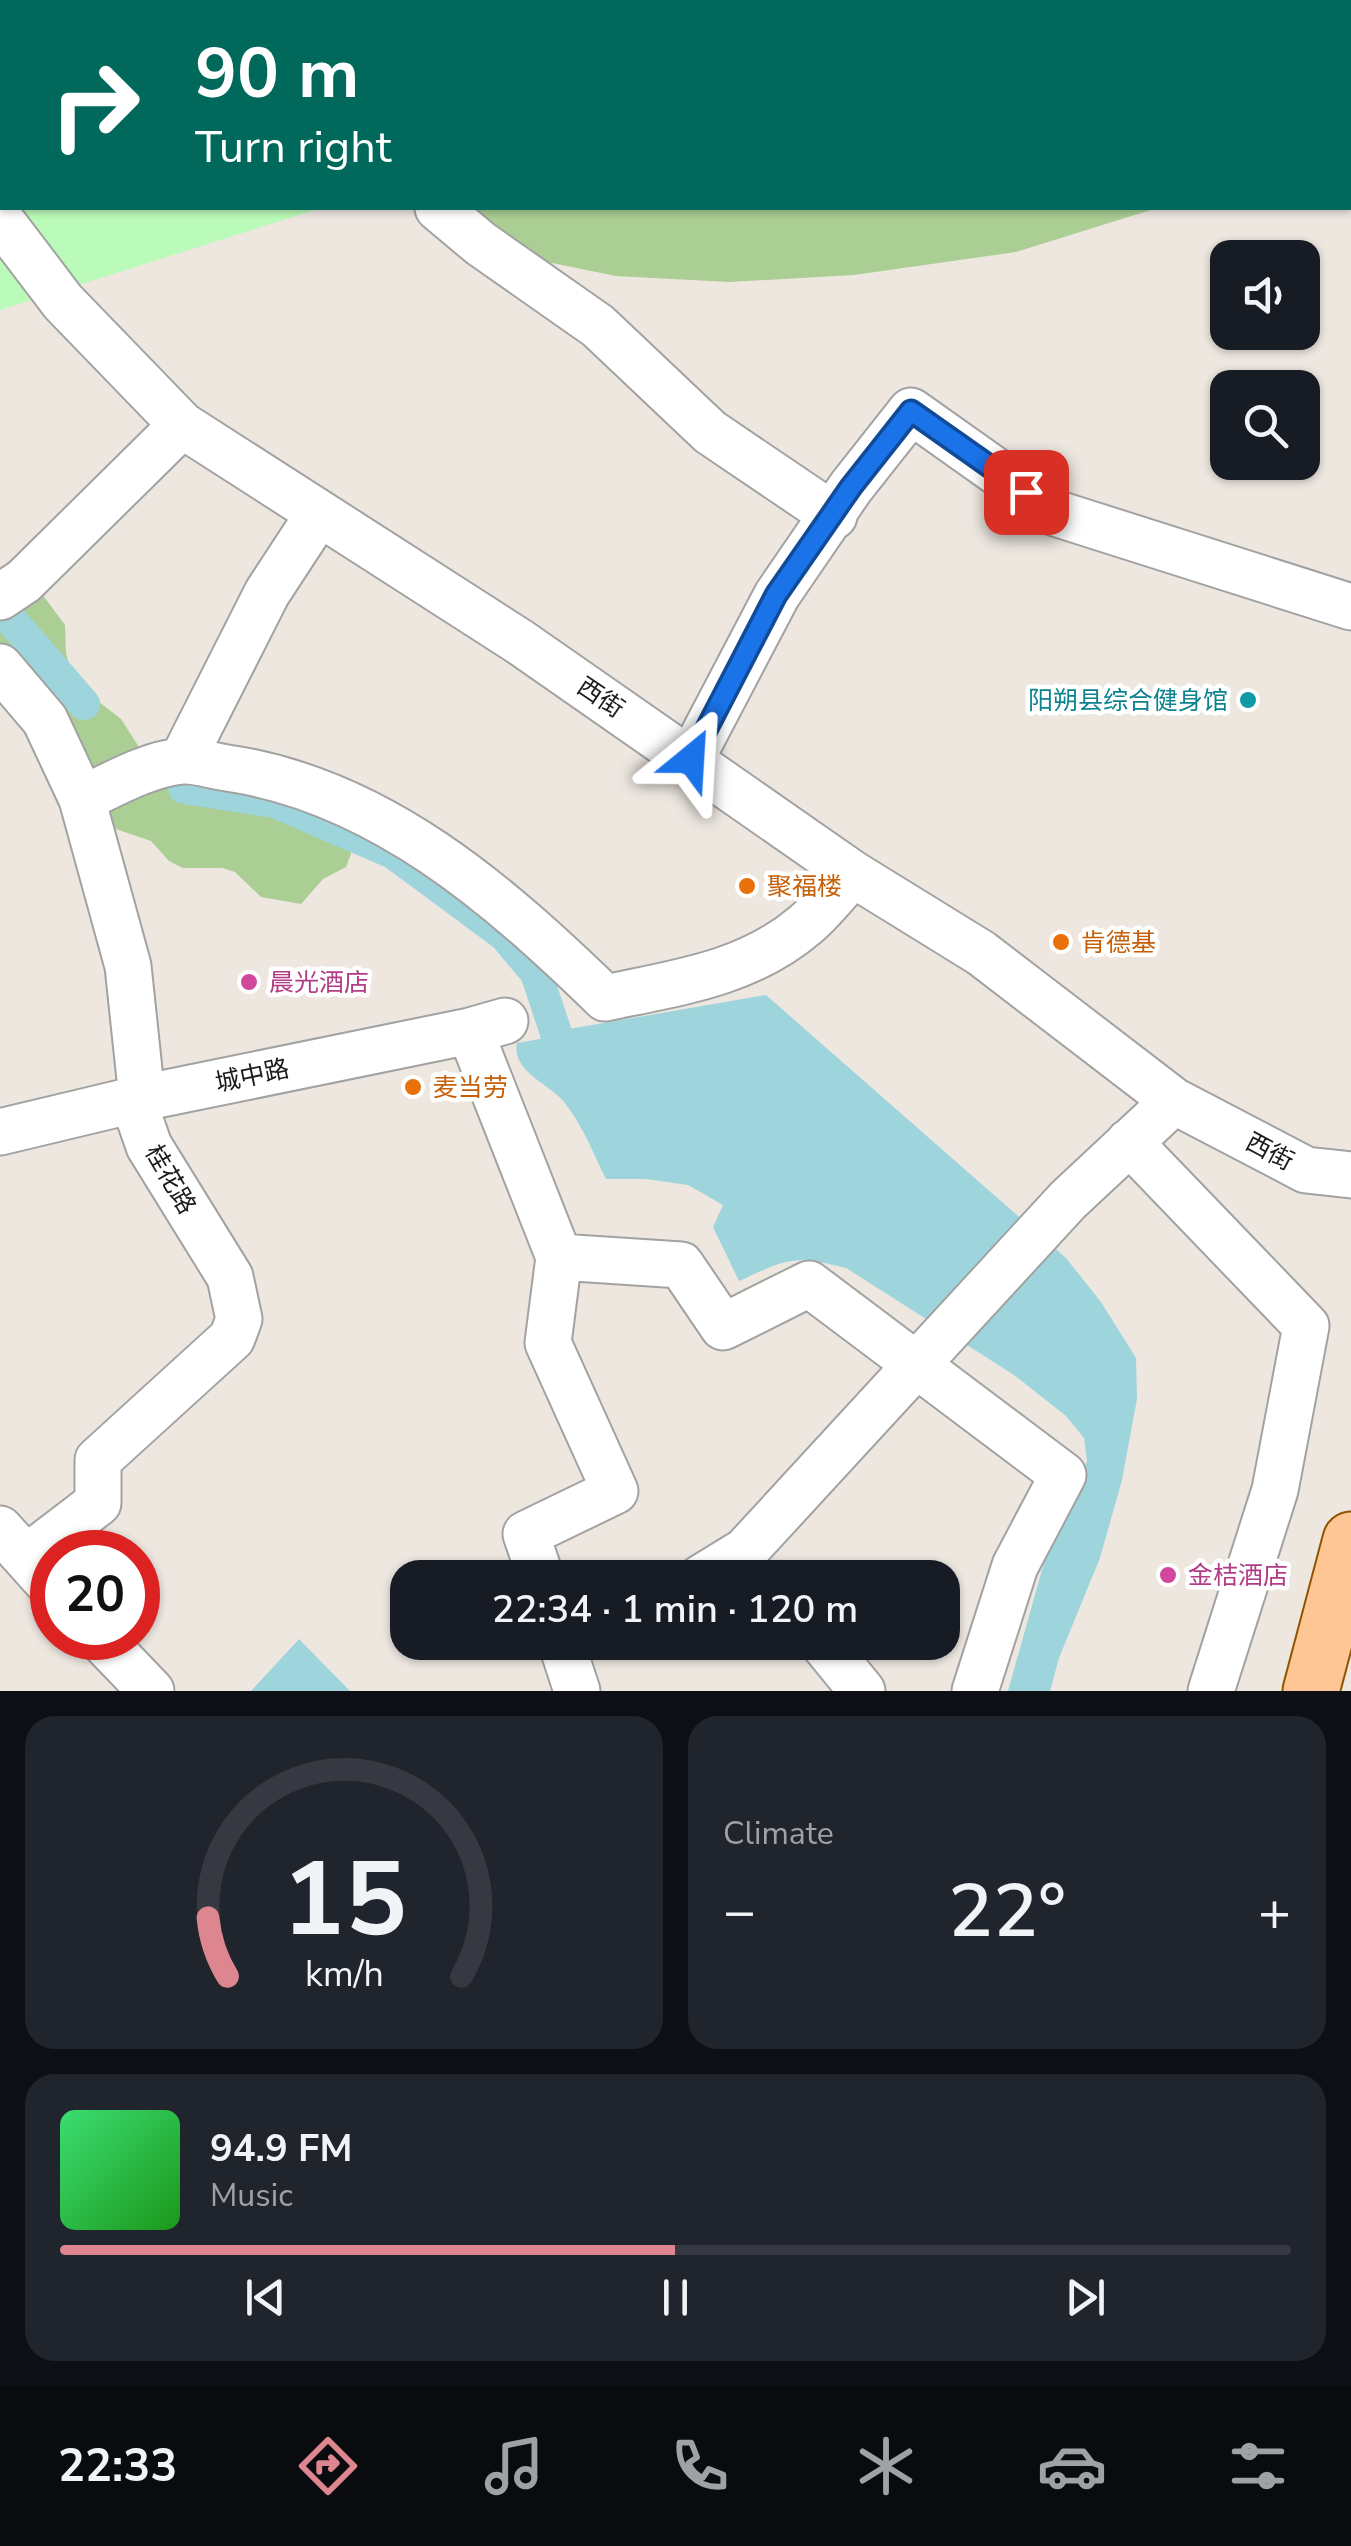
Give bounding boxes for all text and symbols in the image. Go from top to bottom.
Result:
text: 90 m [195,26,359,122]
icon: right [30,40,160,170]
text: Turn right [195,117,392,178]
map controls [1210,240,1320,480]
button: sound [1210,240,1320,350]
button: search [1210,370,1320,480]
pin [984,450,1069,535]
icon: arrive [999,465,1054,520]
street label: 西街 [570,670,631,726]
place label: 阳朔县综合健身馆 [1028,684,1228,718]
marker: 阳朔县综合健身馆 [1237,689,1259,711]
position arrow [639,707,743,811]
place label: 聚福楼 [767,870,842,904]
marker: 聚福楼 [736,875,758,897]
place label: 肯德基 [1081,926,1156,960]
marker: 肯德基 [1050,931,1072,953]
place label: 晨光酒店 [269,966,369,1000]
marker: 晨光酒店 [238,971,260,993]
street label: 城中路 [212,1052,292,1100]
place label: 麦当劳 [433,1071,508,1105]
marker: 麦当劳 [402,1076,424,1098]
street label: 西街 [1239,1125,1300,1179]
street label: 桂花路 [137,1139,204,1220]
speed limit sign: 20 [30,1530,160,1660]
place label: 金桔酒店 [1188,1559,1288,1593]
marker: 金桔酒店 [1157,1564,1179,1586]
text: 22:34 · 1 min · 120 m [492,1584,858,1635]
text: Climate [723,1812,834,1855]
text: 15 [282,1829,406,1971]
text: 22° [948,1860,1066,1962]
text: − [723,1874,756,1949]
text: + [1258,1874,1291,1949]
text: km/h [305,1950,383,1999]
text: 94.9 FM [210,2123,352,2174]
text: Music [210,2174,293,2217]
icon: previous [238,2270,293,2325]
icon: pause [648,2270,703,2325]
icon: next [1058,2270,1113,2325]
icon: directions [293,2431,363,2501]
icon: music [479,2431,549,2501]
icon: phone [665,2431,735,2501]
icon: climate [851,2431,921,2501]
icon: car [1037,2431,1107,2501]
icon: filters [1223,2431,1293,2501]
text: 22:33 [58,2436,177,2497]

